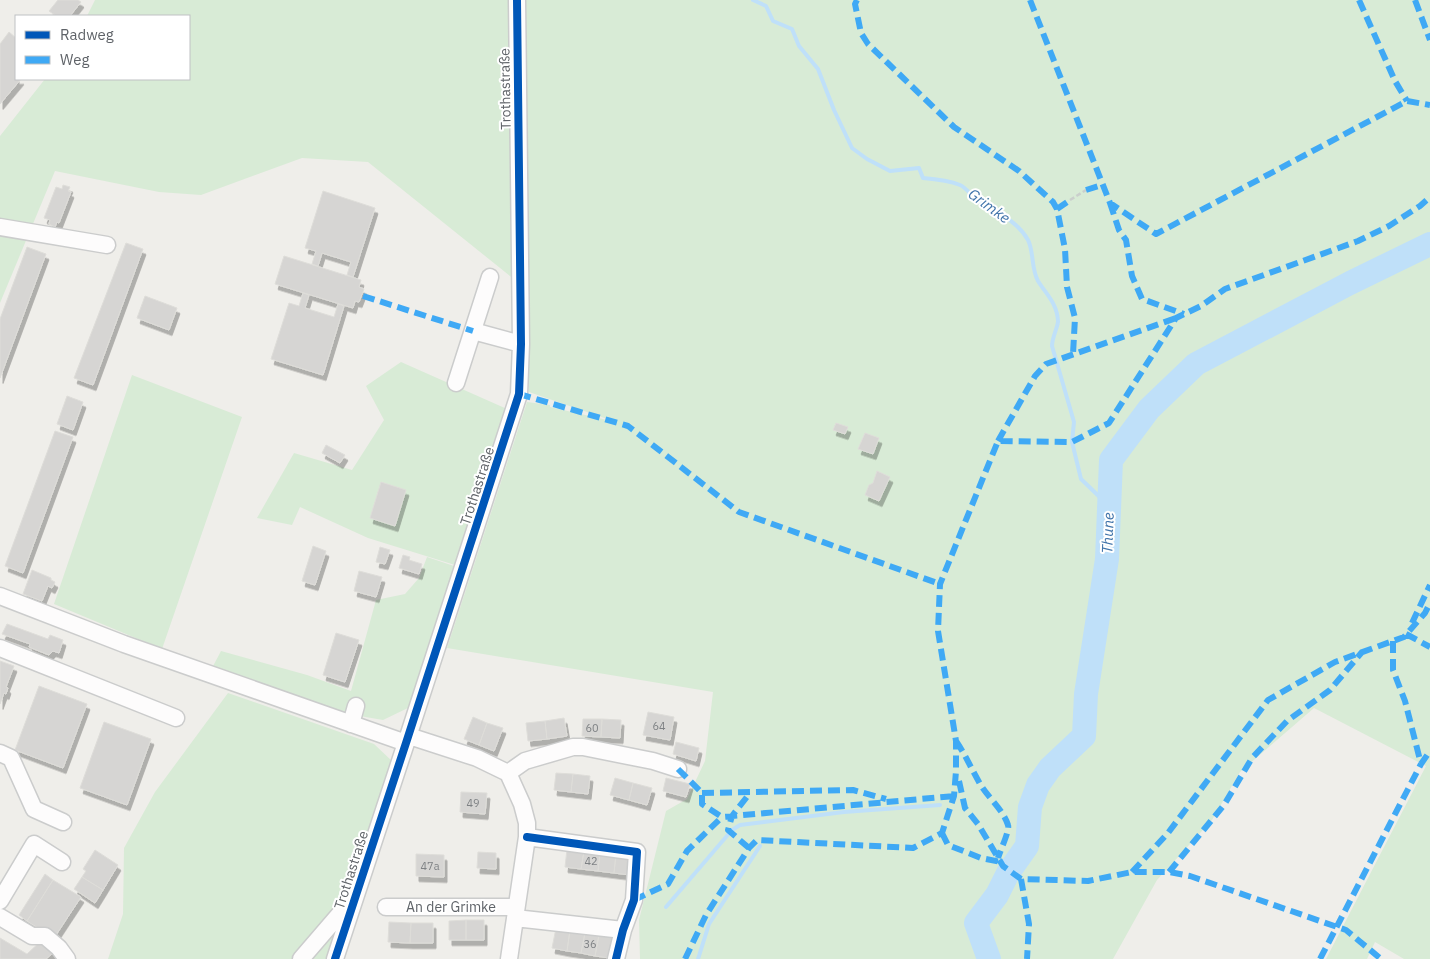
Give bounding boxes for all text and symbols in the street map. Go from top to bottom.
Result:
legend [15,15,190,80]
text: Radweg [60,25,114,44]
street label: Trothastraße [495,48,515,130]
text: Weg [60,50,89,69]
water label: Grimke [965,184,1014,227]
street label: Trothastraße [456,444,498,528]
water label: Thune [1097,512,1118,554]
house number: 64 [652,719,666,733]
house number: 60 [585,721,599,735]
house number: 49 [466,796,480,810]
street label: Trothastraße [330,828,372,912]
house number: 42 [584,854,598,868]
house number: 47a [420,859,440,873]
street label: An der Grimke [406,898,496,916]
house number: 36 [583,937,597,951]

